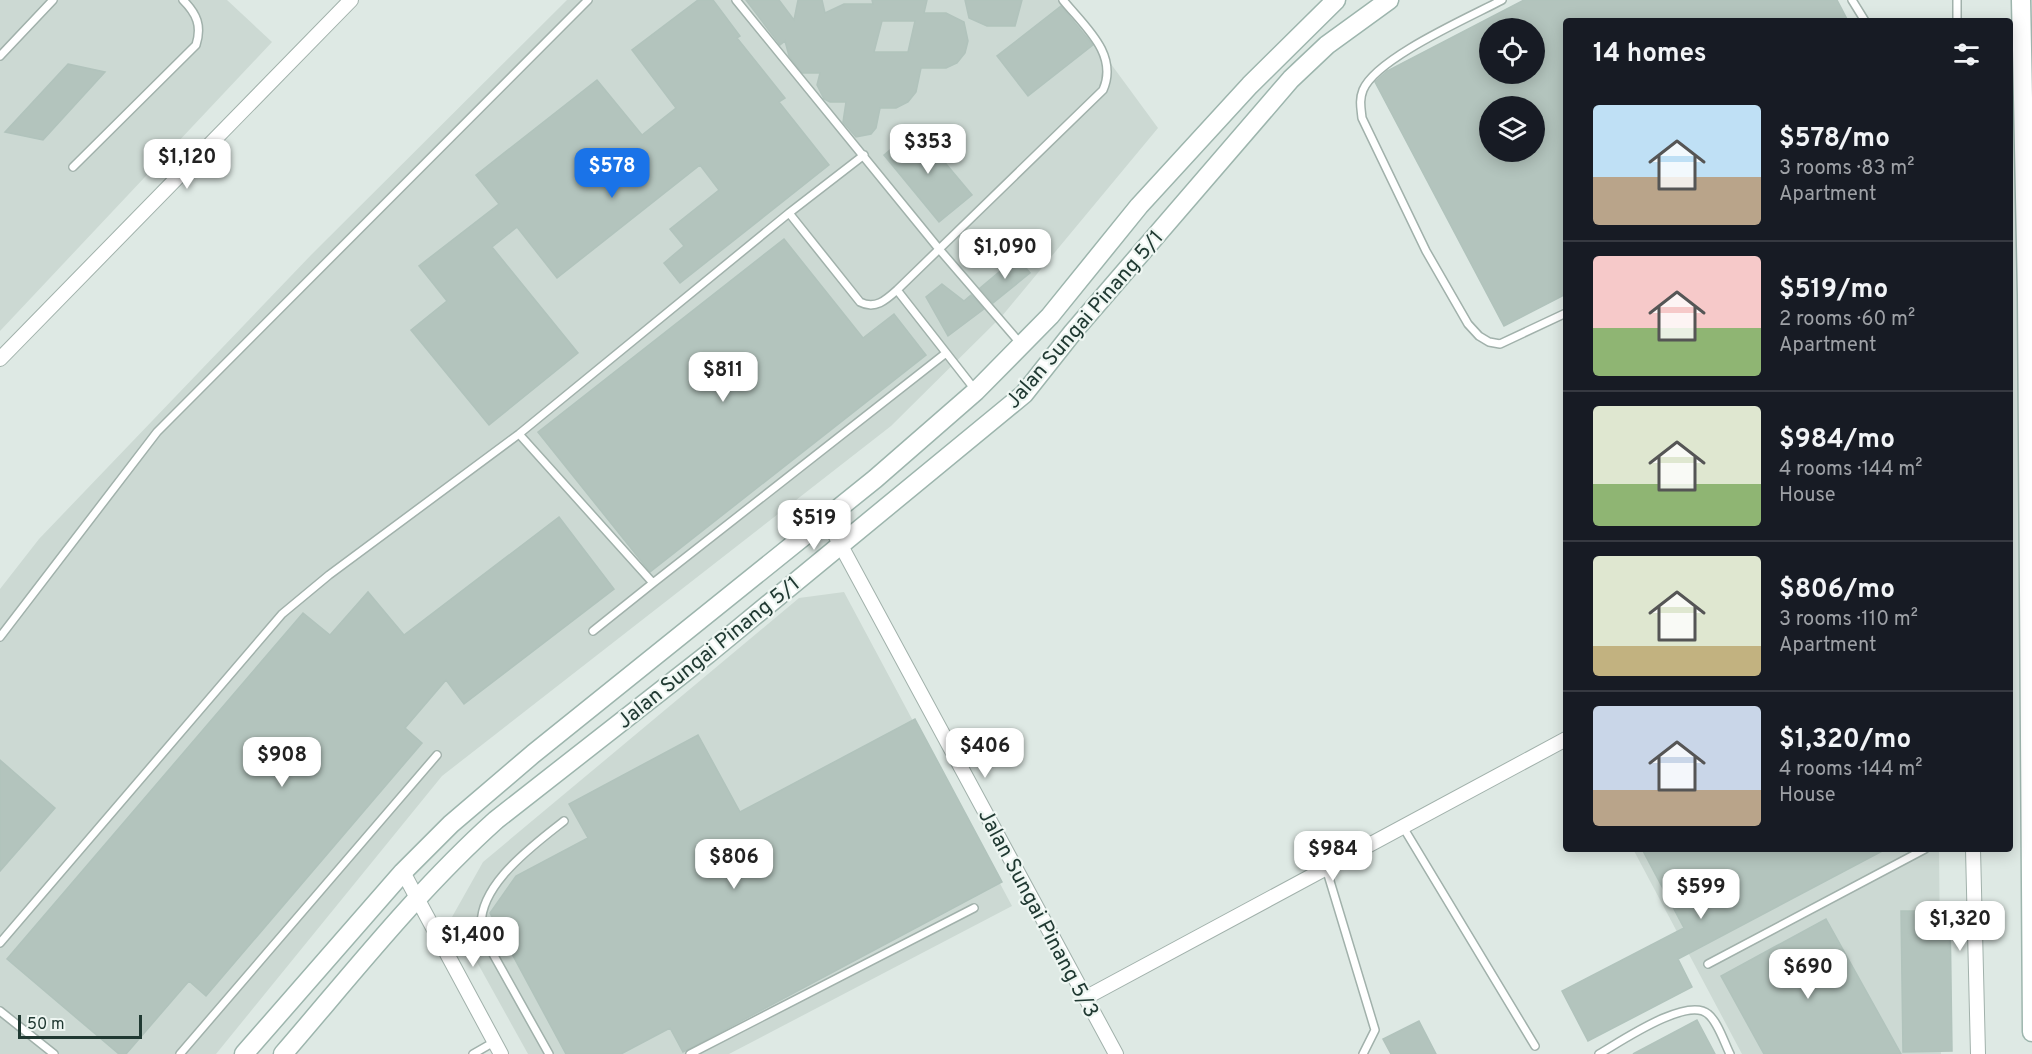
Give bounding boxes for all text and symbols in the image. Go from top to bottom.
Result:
map controls [1479,18,1545,162]
button: locate [1479,18,1545,84]
text: 14 homes [1593,38,1707,71]
icon: filters [1950,38,1983,71]
button: layers [1479,96,1545,162]
text: $578/mo [1779,123,1890,156]
pin: $353 [892,124,964,175]
icon: home [1641,129,1713,201]
text: $353 [904,130,952,156]
pin: $1,120 [138,139,236,190]
text: $1,120 [158,145,216,171]
pin: $578 [576,148,648,199]
text: $578 [588,154,636,180]
text: 3 rooms · 83 m² [1779,156,1914,182]
text: Apartment [1779,182,1877,208]
street label: Jalan Sungai Pinang 5/1 [1000,225,1170,415]
pin: $1,090 [956,229,1054,280]
text: $1,090 [973,235,1037,261]
text: $519/mo [1779,274,1888,307]
icon: home [1641,280,1713,352]
text: 2 rooms · 60 m² [1779,307,1915,333]
text: Apartment [1779,333,1877,359]
pin: $811 [687,352,759,403]
text: $811 [703,358,743,384]
text: $984/mo [1779,424,1895,457]
icon: home [1641,430,1713,502]
text: 4 rooms · 144 m² [1779,457,1922,483]
text: House [1779,483,1835,509]
pin: $519 [778,500,850,551]
text: $519 [792,506,836,532]
street label: Jalan Sungai Pinang 5/1 [612,571,806,735]
text: $806/mo [1779,574,1895,607]
icon: home [1641,580,1713,652]
text: 3 rooms · 110 m² [1779,607,1918,633]
text: Apartment [1779,633,1877,659]
text: $1,320/mo [1779,724,1911,757]
pin: $406 [949,728,1021,779]
icon: home [1641,730,1713,802]
text: $406 [960,734,1010,760]
pin: $908 [246,737,318,788]
text: $908 [257,743,307,769]
text: 4 rooms · 144 m² [1779,757,1922,783]
text: House [1779,783,1835,809]
street label: Jalan Sungai Pinang 5/3 [971,805,1104,1023]
pin: $984 [1297,831,1369,882]
text: $984 [1308,837,1358,863]
pin: $806 [698,839,770,890]
text: $806 [709,845,759,871]
pin: $599 [1665,869,1737,920]
text: $599 [1677,875,1725,901]
pin: $1,320 [1911,901,2009,952]
text: $1,320 [1929,907,1991,933]
pin: $1,400 [424,917,522,968]
text: $1,400 [441,923,505,949]
pin: $690 [1772,949,1844,1000]
text: $690 [1783,955,1833,981]
scale bar [18,1012,142,1040]
text: 50 m [27,1015,65,1035]

